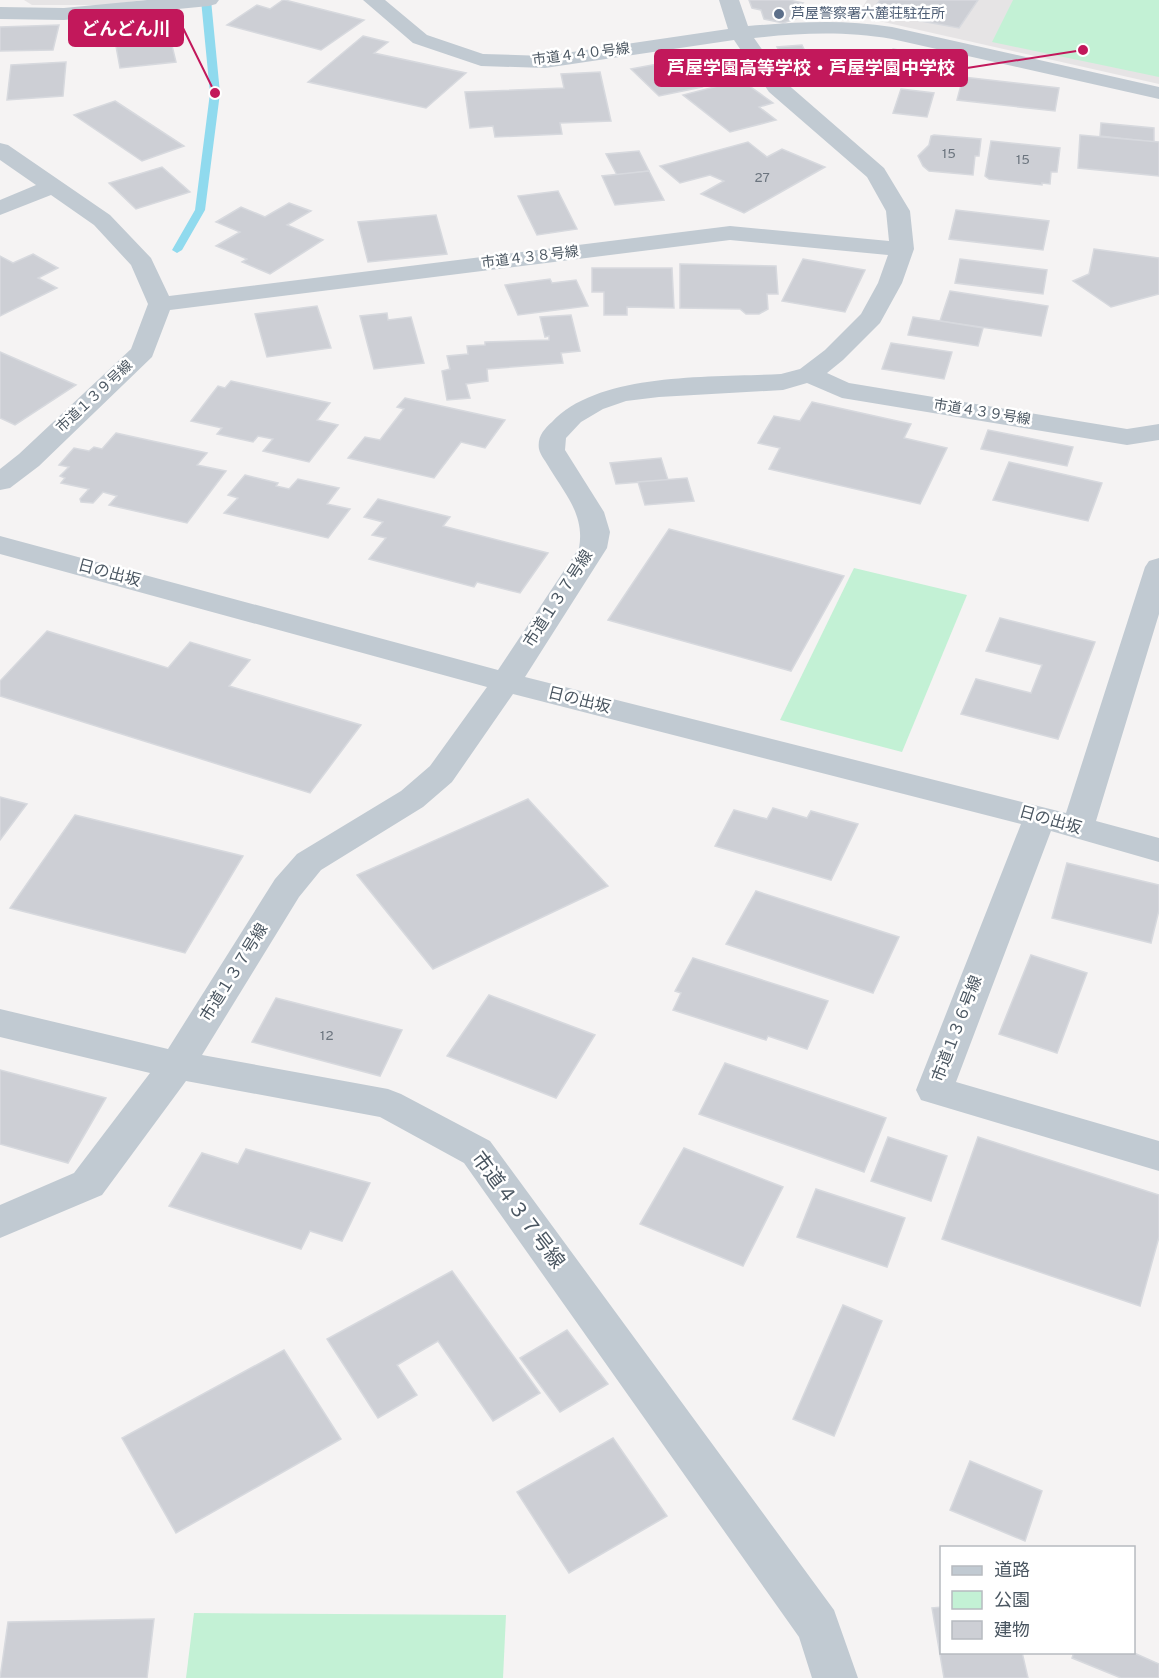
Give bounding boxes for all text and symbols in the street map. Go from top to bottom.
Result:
place label: 芦屋警察署六麓荘駐在所 [791,6,945,23]
marker: 芦屋警察署六麓荘駐在所 [772,7,786,21]
callout: どんどん川 [69,10,183,46]
text: どんどん川 [81,19,171,42]
street label: 市道４４０号線 [531,41,631,69]
callout: 芦屋学園高等学校・芦屋学園中学校 [655,50,967,86]
text: 芦屋学園高等学校・芦屋学園中学校 [667,58,955,81]
house number: 15 [942,146,956,163]
house number: 15 [1016,152,1030,169]
house number: 27 [754,170,770,187]
street label: 市道４３８号線 [480,244,580,272]
street label: 市道１３９号線 [53,357,137,437]
street label: 市道４３９号線 [932,397,1032,429]
street label: 市道１３７号線 [520,547,598,651]
street label: 日の出坂 [75,556,143,592]
street label: 日の出坂 [546,684,612,718]
street label: 日の出坂 [1016,803,1084,839]
street label: 市道１３７号線 [197,920,273,1026]
street label: 市道１３６号線 [929,973,987,1085]
house number: 12 [320,1028,334,1045]
street label: 市道４３７号線 [464,1147,570,1275]
legend [940,1546,1135,1654]
text: 道路 [994,1560,1030,1583]
text: 公園 [994,1590,1030,1613]
text: 建物 [994,1620,1030,1643]

